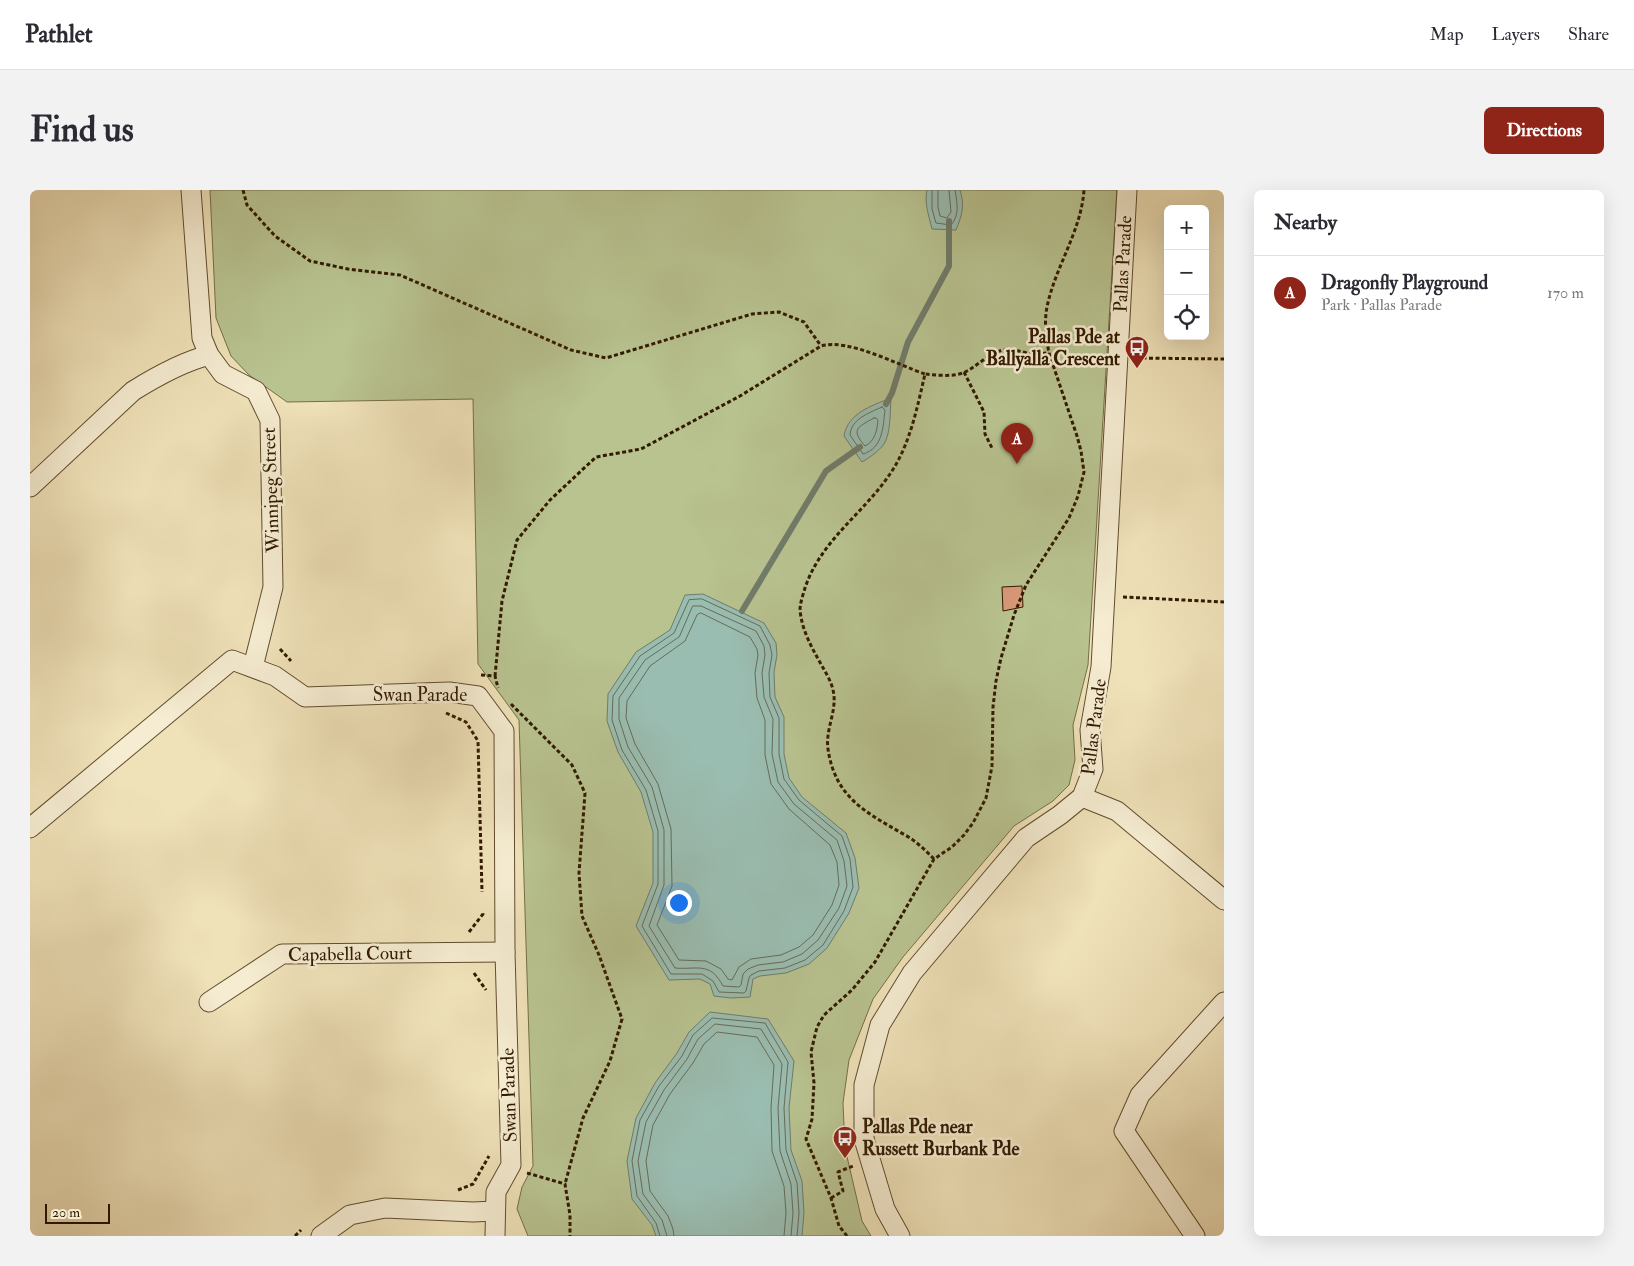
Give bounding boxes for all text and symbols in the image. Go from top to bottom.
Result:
text: Pathlet [25,19,93,50]
text: Map [1430,23,1464,46]
text: Layers [1492,23,1540,46]
text: Share [1568,23,1609,46]
button: Directions [1484,107,1604,154]
text: Find us [30,108,134,152]
map controls [1164,205,1209,340]
button: + [1164,205,1209,250]
text: Nearby [1274,209,1337,236]
street label: Pallas Parade [1108,215,1138,313]
button: − [1164,250,1209,295]
text: Dragonfly Playground [1321,271,1488,295]
text: A [1285,283,1295,303]
text: 170 m [1547,283,1584,303]
button: locate [1164,295,1209,340]
text: Park · Pallas Parade [1321,295,1442,315]
place label: Pallas Pde at Ballyalla Crescent [986,325,1121,372]
bus stop icon: Pallas Pde at Ballyalla Crescent [1124,335,1150,369]
pin: A [1001,423,1033,464]
street label: Winnipeg Street [257,427,286,554]
street label: Pallas Parade [1076,677,1112,777]
street label: Swan Parade [373,683,467,707]
your location [666,890,692,916]
street label: Capabella Court [288,941,412,968]
street label: Swan Parade [495,1047,523,1143]
place label: Pallas Pde near Russett Burbank Pde [862,1115,1019,1161]
bus stop icon: Pallas Pde near Russett Burbank Pde [832,1125,858,1159]
scale bar [45,1201,110,1224]
text: 20 m [52,1204,80,1221]

